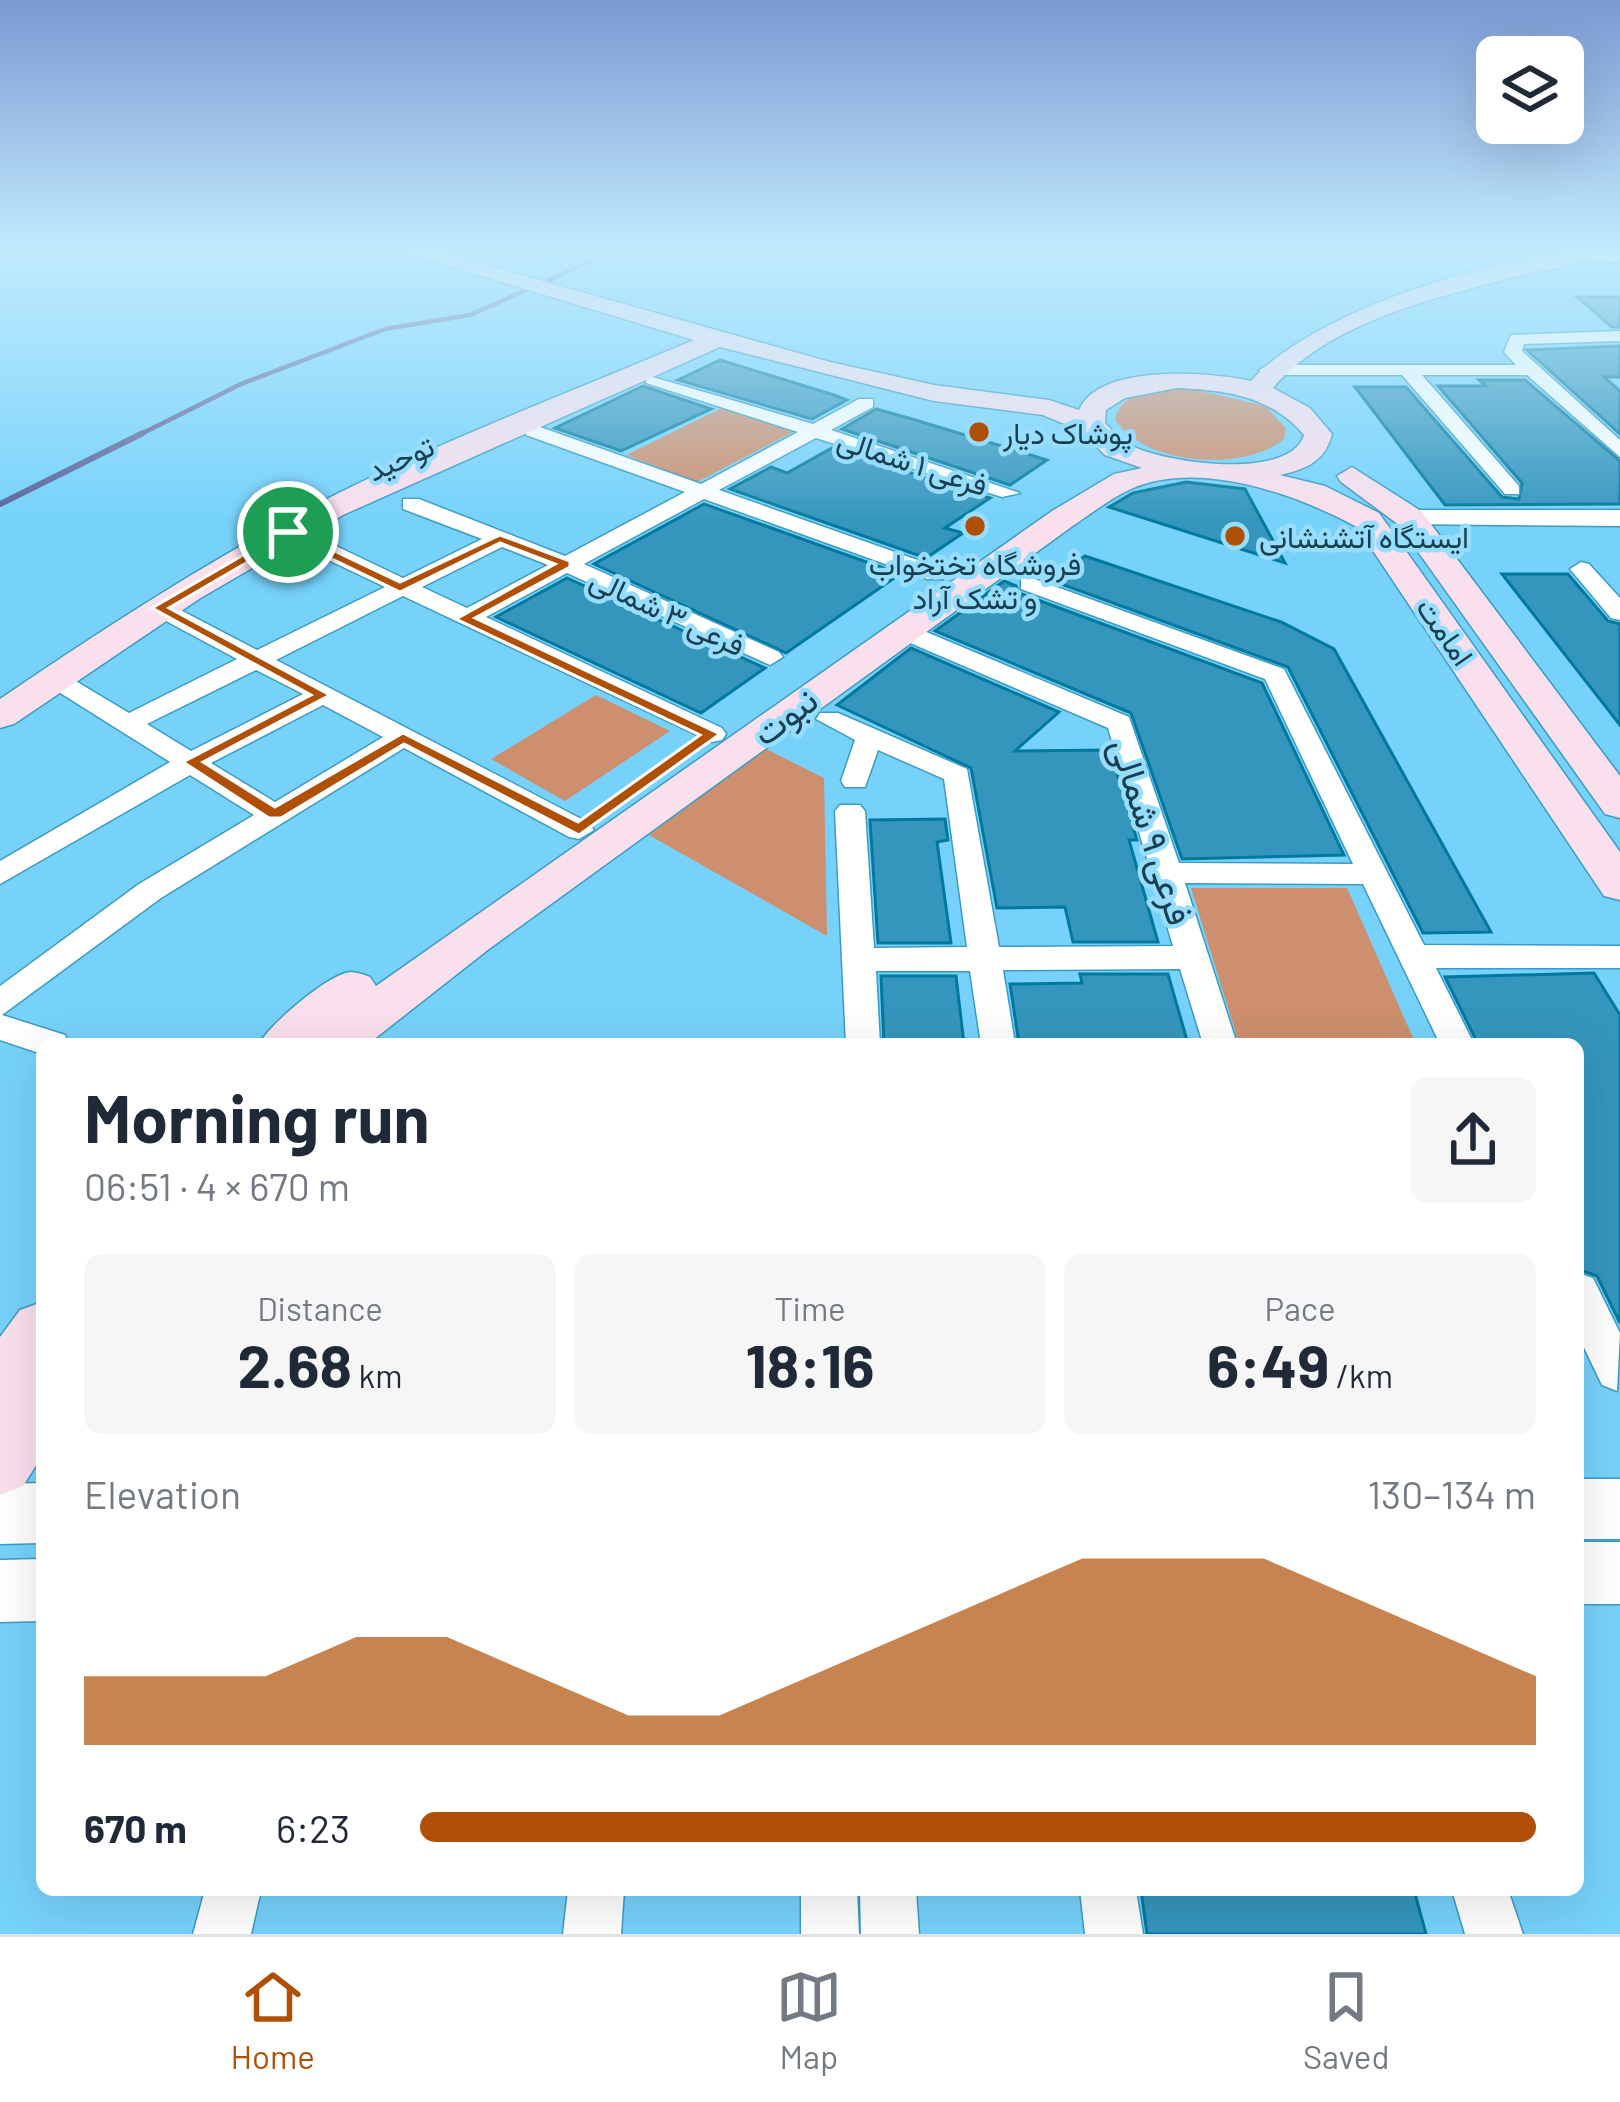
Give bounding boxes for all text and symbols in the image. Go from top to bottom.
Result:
map controls [1476,36,1584,144]
button: layers [1476,36,1584,144]
place label: پوشاک دیار [1002,414,1133,454]
marker: پوشاک دیار [966,419,992,445]
street label: فرعی ۱ شمالی [833,420,993,504]
street label: توحید [361,426,440,489]
pin [237,481,339,583]
icon: arrive [255,499,321,565]
marker: فروشگاه تختخواب و تشک آراد [962,513,988,539]
place label: ایستگاه آتشنشانی [1259,518,1469,556]
marker: ایستگاه آتشنشانی [1222,523,1248,549]
place label: فروشگاه تختخواب و تشک آراد [869,545,1081,617]
street label: فرعی ۳ شمالی [584,559,751,664]
street label: امامت [1410,590,1482,672]
street label: نبوت [743,677,827,756]
street label: فرعی ۹ شمالی [1100,732,1203,931]
text: Morning run [84,1077,430,1156]
button: share [1410,1077,1536,1203]
text: 06:51 · 4 × 670 m [84,1162,350,1209]
text: Distance [257,1288,383,1328]
text: Time [774,1288,846,1328]
text: Pace [1265,1288,1335,1328]
text: 2.68 [238,1328,352,1400]
text: 18:16 [746,1328,875,1400]
text: 6:49 [1207,1328,1329,1400]
text: km [352,1355,402,1395]
text: /km [1329,1355,1393,1395]
text: Elevation [84,1470,241,1517]
text: 130–134 m [1367,1470,1536,1517]
text: 670 m [84,1804,187,1851]
text: 6:23 [276,1804,350,1851]
tab: Home [231,1964,315,2076]
tab: Map [776,1964,842,2076]
tab: Saved [1303,1964,1389,2076]

